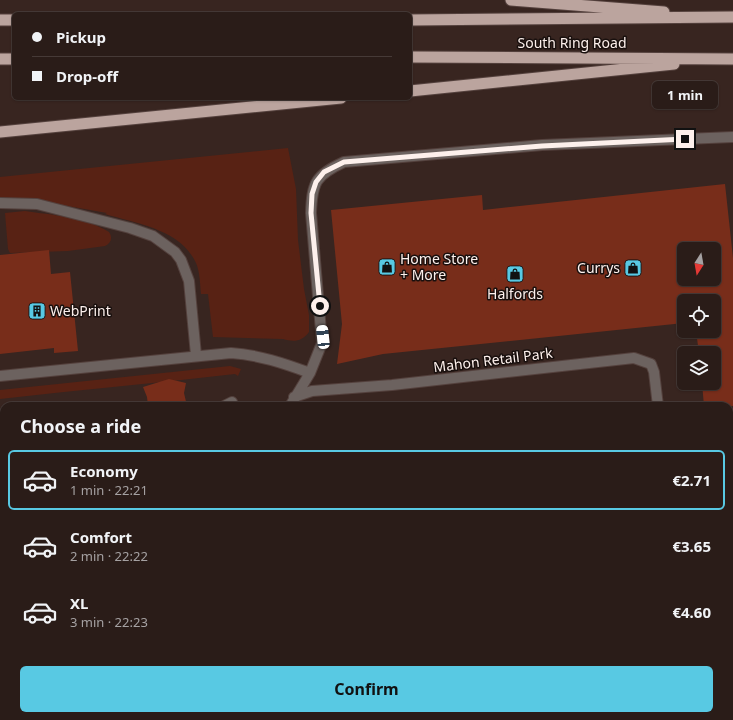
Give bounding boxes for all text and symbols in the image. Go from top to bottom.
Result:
text: Pickup [56,27,106,47]
street label: South Ring Road [517,33,627,52]
text: Drop-off [56,66,118,86]
callout: 1 min [652,81,718,109]
text: 1 min [667,86,703,104]
route end [676,130,694,148]
north arrow [677,242,721,286]
map controls [677,242,721,390]
place label: Home Store + More [400,249,478,284]
shop icon: Home Store + More [377,257,397,277]
place label: Currys [577,258,620,277]
shop icon: Currys [623,258,643,278]
shop icon: Halfords [505,264,525,284]
place label: Halfords [487,284,543,303]
button: locate [677,294,721,338]
route start [311,297,329,315]
building icon: WebPrint [27,301,47,321]
place label: WebPrint [50,301,111,320]
car [316,324,330,350]
street label: Mahon Retail Park [432,343,554,376]
button: layers [677,346,721,390]
text: Choose a ride [20,414,141,438]
text: Economy [70,461,138,481]
icon: car [22,462,58,498]
text: €2.71 [672,470,711,490]
text: 1 min · 22:21 [70,481,148,499]
text: Comfort [70,527,132,547]
icon: car [22,528,58,564]
text: €3.65 [672,536,711,556]
text: 2 min · 22:22 [70,547,148,565]
text: XL [70,593,88,613]
icon: car [22,594,58,630]
text: €4.60 [672,602,711,622]
text: 3 min · 22:23 [70,613,148,631]
button: Confirm [20,666,713,712]

